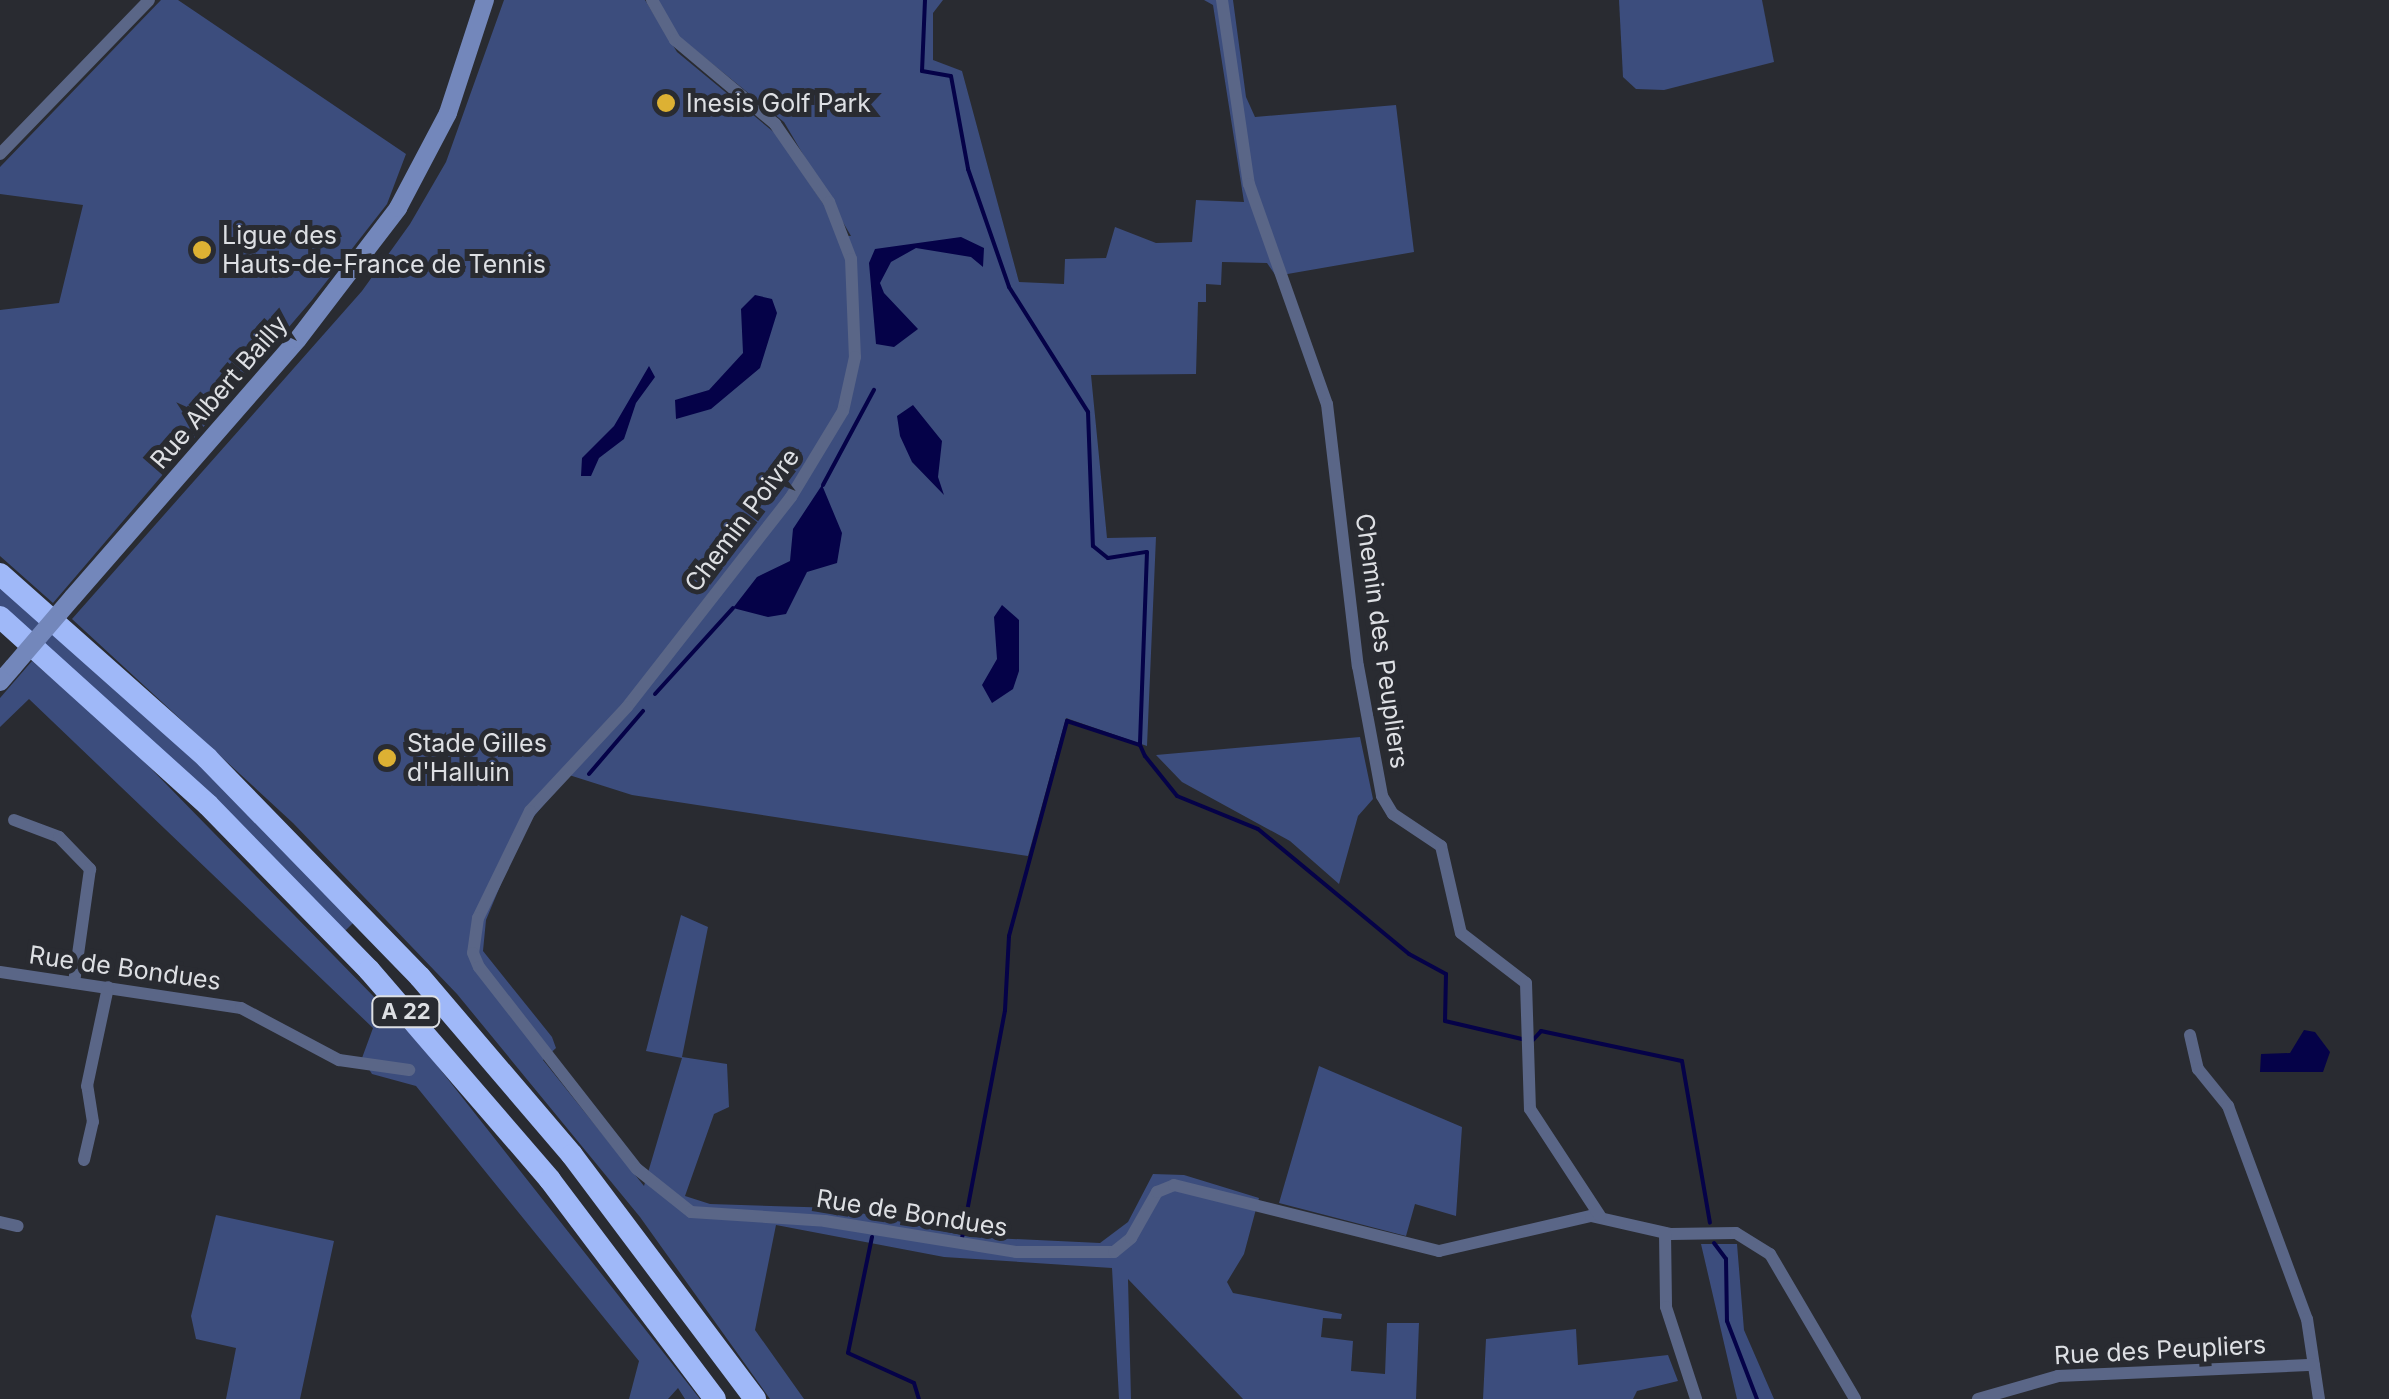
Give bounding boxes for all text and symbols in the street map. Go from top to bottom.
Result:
place label: Inesis Golf Park [686,88,871,118]
marker: Inesis Golf Park [655,92,677,114]
place label: Ligue des Hauts-de-France de Tennis [222,221,546,280]
marker: Ligue des Hauts-de-France de Tennis [191,239,213,261]
street label: Rue Albert Bailly [144,309,294,475]
street label: Chemin Poivre [678,442,806,598]
street label: Chemin des Peupliers [1349,512,1415,770]
place label: Stade Gilles d'Halluin [407,729,547,788]
marker: Stade Gilles d'Halluin [376,747,398,769]
street label: Rue de Bondues [27,940,223,996]
road number: A 22 [371,995,441,1029]
street label: Rue de Bondues [814,1183,1010,1243]
street label: Rue des Peupliers [2053,1329,2267,1371]

